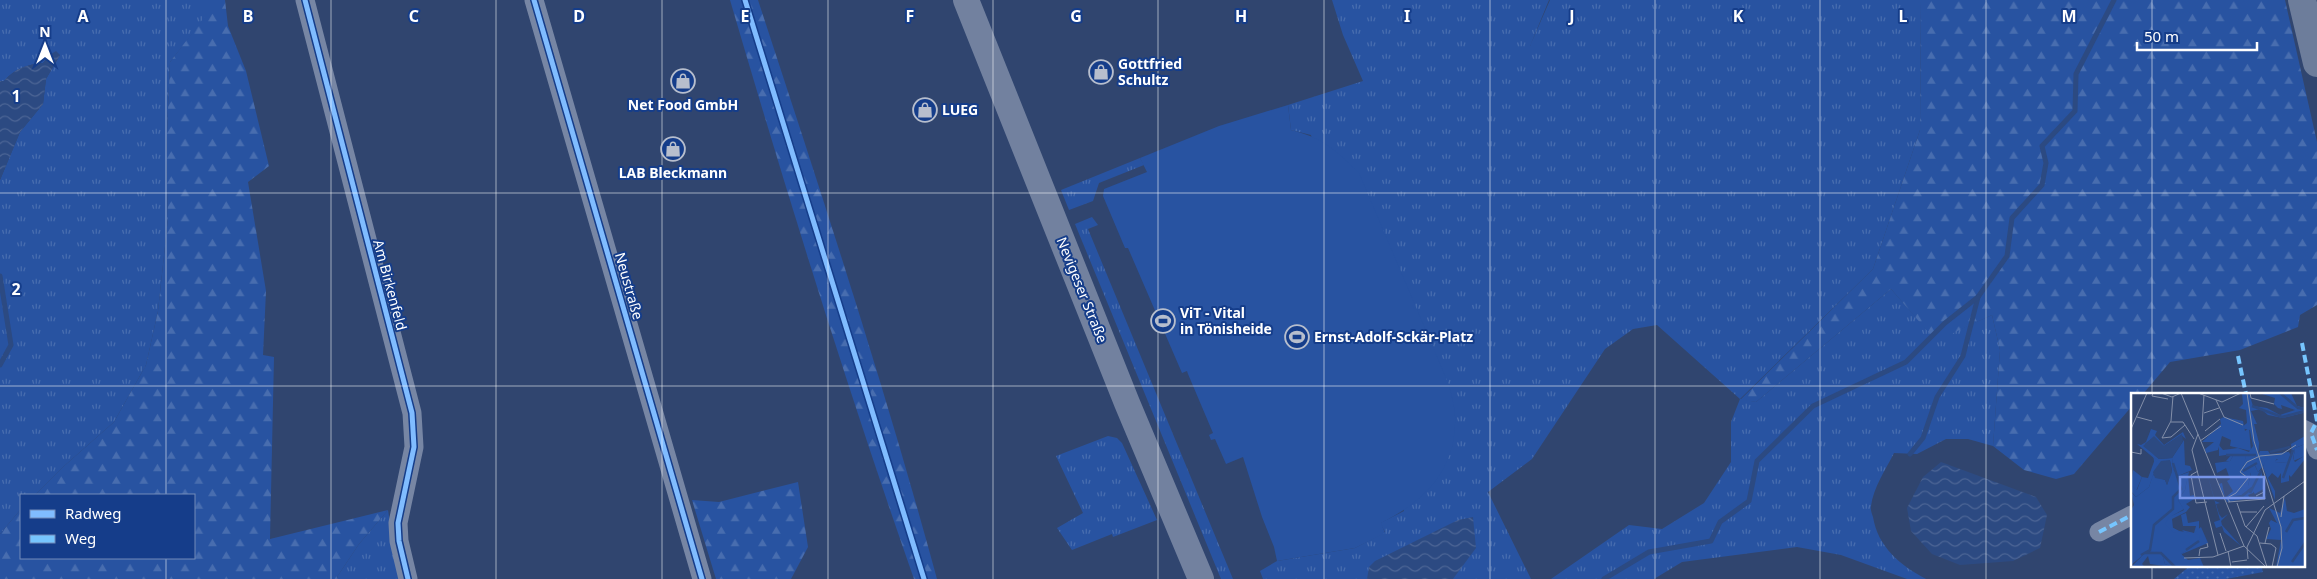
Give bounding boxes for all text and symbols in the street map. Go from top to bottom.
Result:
text: A [77,5,89,27]
text: B [243,5,253,27]
text: C [409,5,419,27]
text: D [573,5,585,27]
text: E [741,5,750,27]
text: F [906,5,914,27]
text: G [1070,5,1082,27]
text: H [1235,5,1247,27]
text: I [1404,5,1410,27]
text: J [1567,5,1575,27]
text: K [1733,5,1744,27]
text: L [1899,5,1908,27]
text: M [2061,5,2077,27]
north arrow [20,20,70,70]
scale bar [2137,20,2257,52]
text: N [39,22,51,41]
text: 50 m [2144,26,2179,46]
place label: Gottfried Schultz [1118,54,1182,89]
shop icon: Gottfried Schultz [1088,59,1114,85]
shop icon: Net Food GmbH [670,68,696,94]
text: 1 [11,85,21,107]
place label: Net Food GmbH [628,95,738,114]
shop icon: LUEG [912,97,938,123]
place label: LUEG [942,100,978,119]
shop icon: LAB Bleckmann [660,136,686,162]
place label: LAB Bleckmann [619,163,727,182]
street label: Nevigeser Straße [1053,234,1112,346]
street label: Am Birkenfeld [369,237,412,332]
street label: Neustraße [611,250,648,322]
text: 2 [11,278,21,300]
place label: ViT - Vital in Tönisheide [1180,303,1272,338]
sports icon: ViT - Vital in Tönisheide [1150,308,1176,334]
sports icon: Ernst-Adolf-Sckär-Platz [1284,324,1310,350]
place label: Ernst-Adolf-Sckär-Platz [1314,327,1473,346]
inset map [2131,393,2304,566]
legend [20,494,195,559]
text: Radweg [65,503,121,523]
text: Weg [65,528,96,548]

